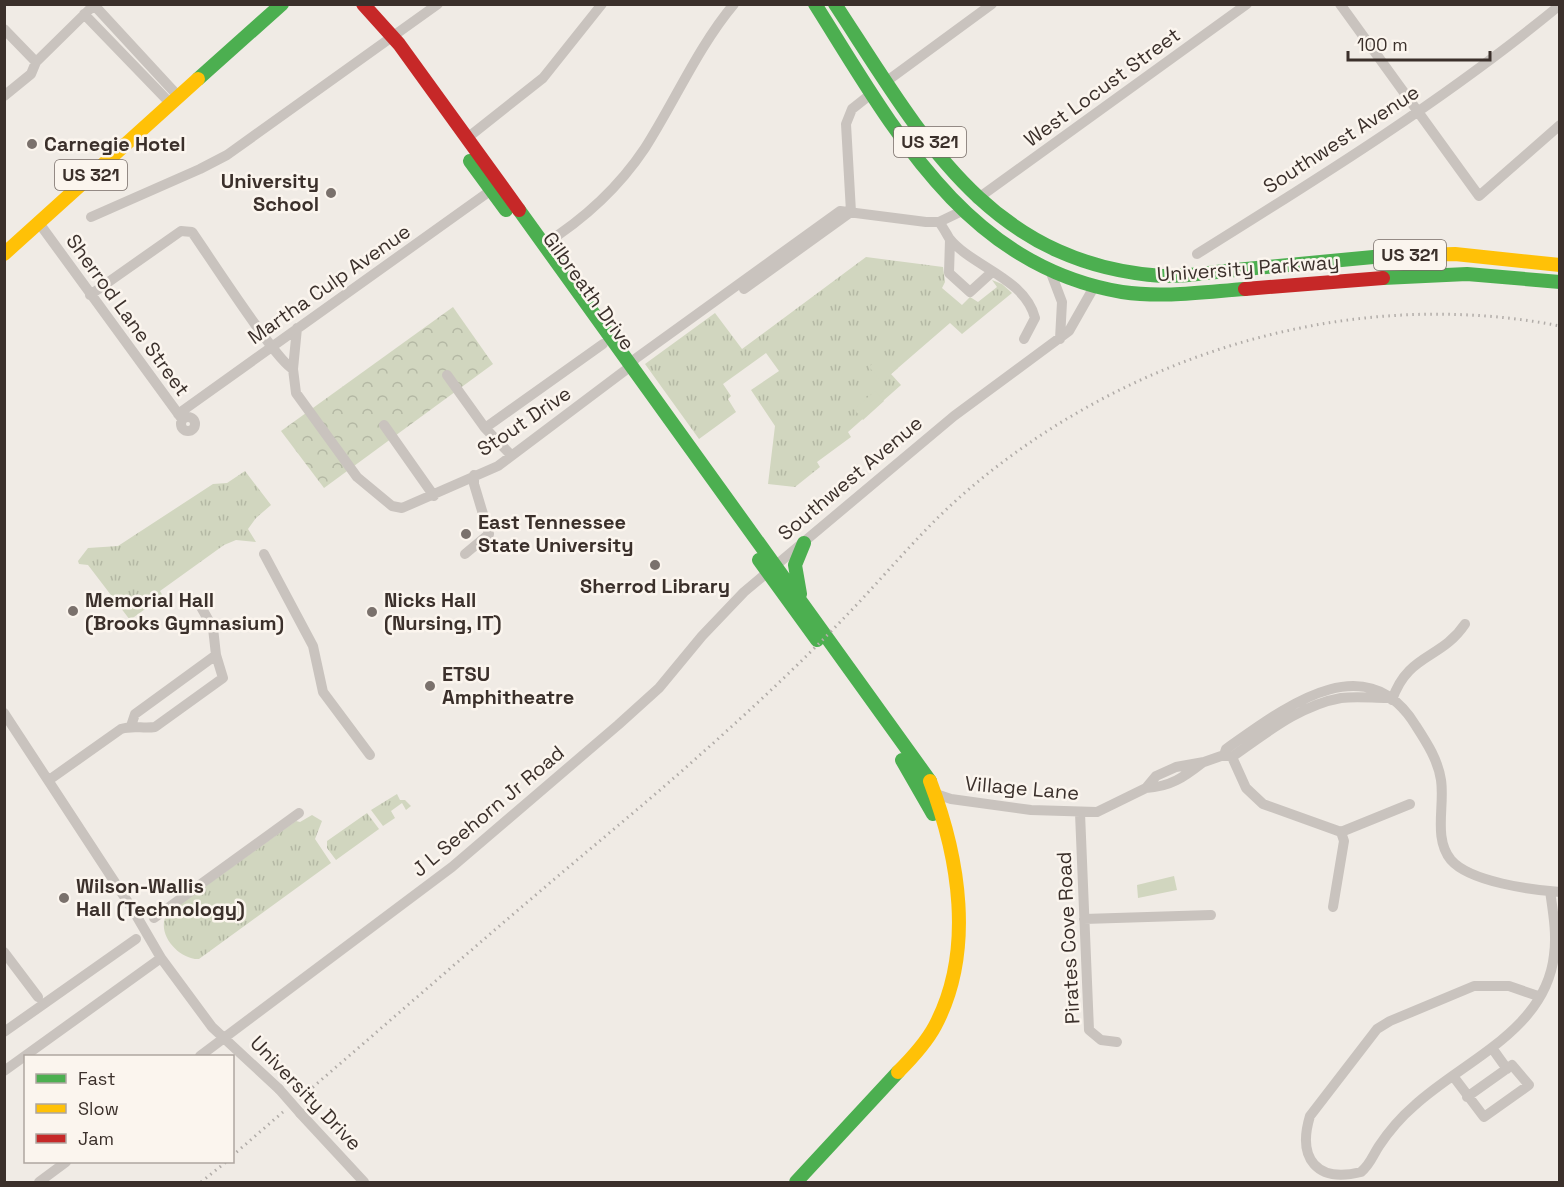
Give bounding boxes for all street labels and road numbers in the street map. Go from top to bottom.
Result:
street label: West Locust Street [1019,22,1185,152]
street label: Southwest Avenue [1258,79,1424,199]
road number: US 321 [894,127,966,157]
road number: US 321 [55,160,127,190]
street label: Martha Culp Avenue [243,218,415,350]
street label: Gilbreath Drive [537,227,641,355]
street label: Sherrod Lane Street [60,229,196,401]
road number: US 321 [1374,240,1446,270]
street label: University Parkway [1156,249,1340,287]
street label: Stout Drive [472,380,576,462]
street label: Southwest Avenue [772,410,928,546]
street label: J L Seehorn Jr Road [406,740,570,882]
street label: Village Lane [964,770,1080,806]
street label: Pirates Cove Road [1051,851,1085,1025]
street label: University Drive [245,1030,367,1156]

